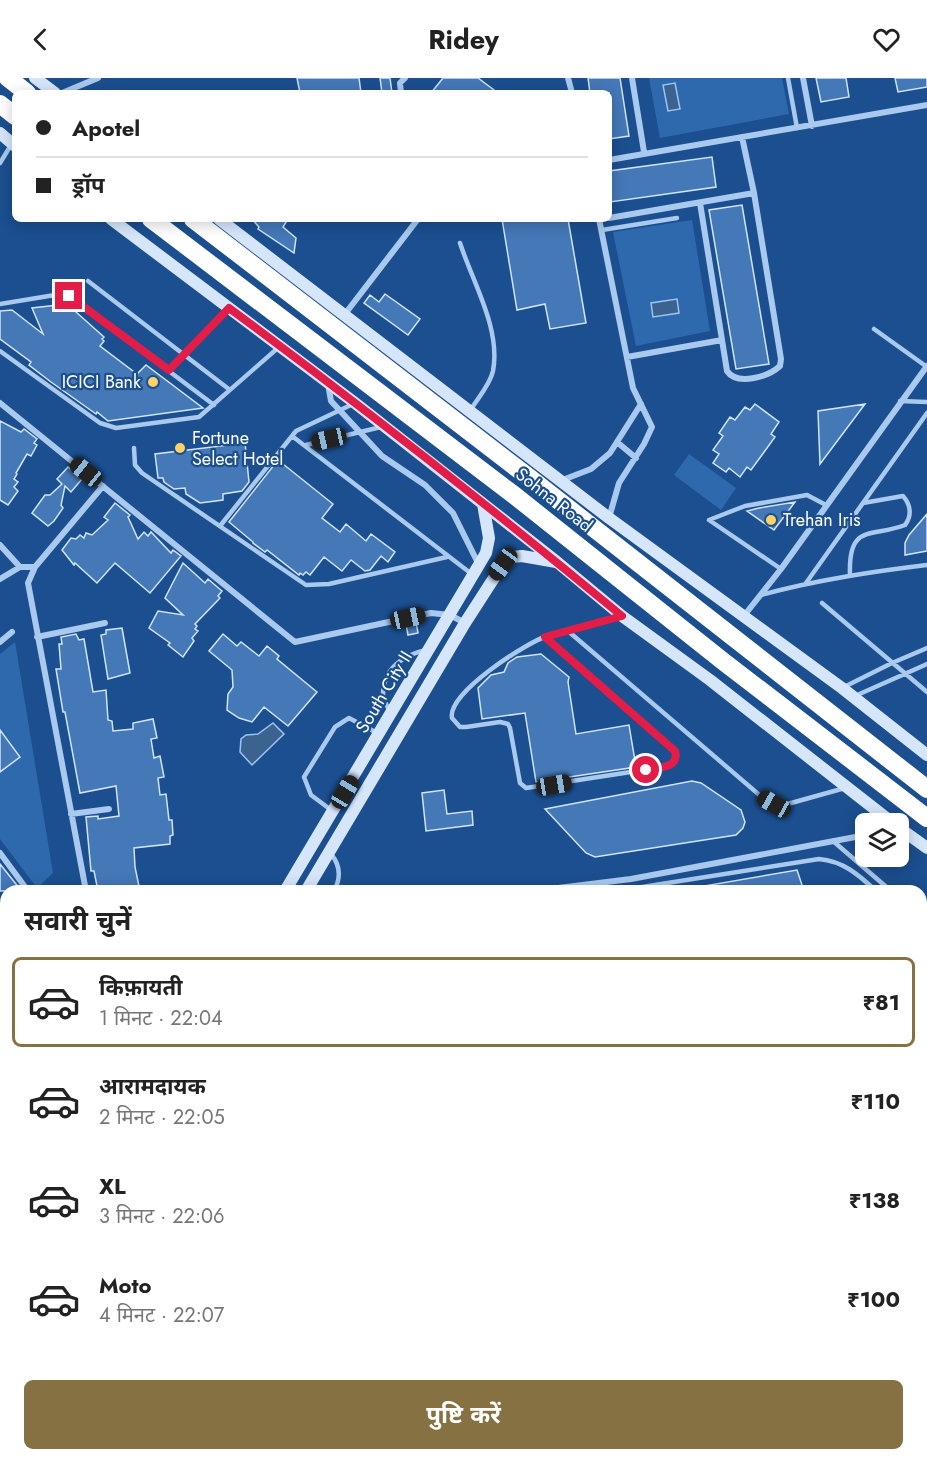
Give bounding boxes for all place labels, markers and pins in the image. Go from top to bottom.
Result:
place label: ICICI Bank [62,369,141,395]
marker: ICICI Bank [146,375,160,389]
place label: Fortune Select Hotel [192,425,283,472]
marker: Fortune Select Hotel [173,441,187,455]
place label: Trehan Iris [783,507,861,533]
marker: Trehan Iris [764,513,778,527]

